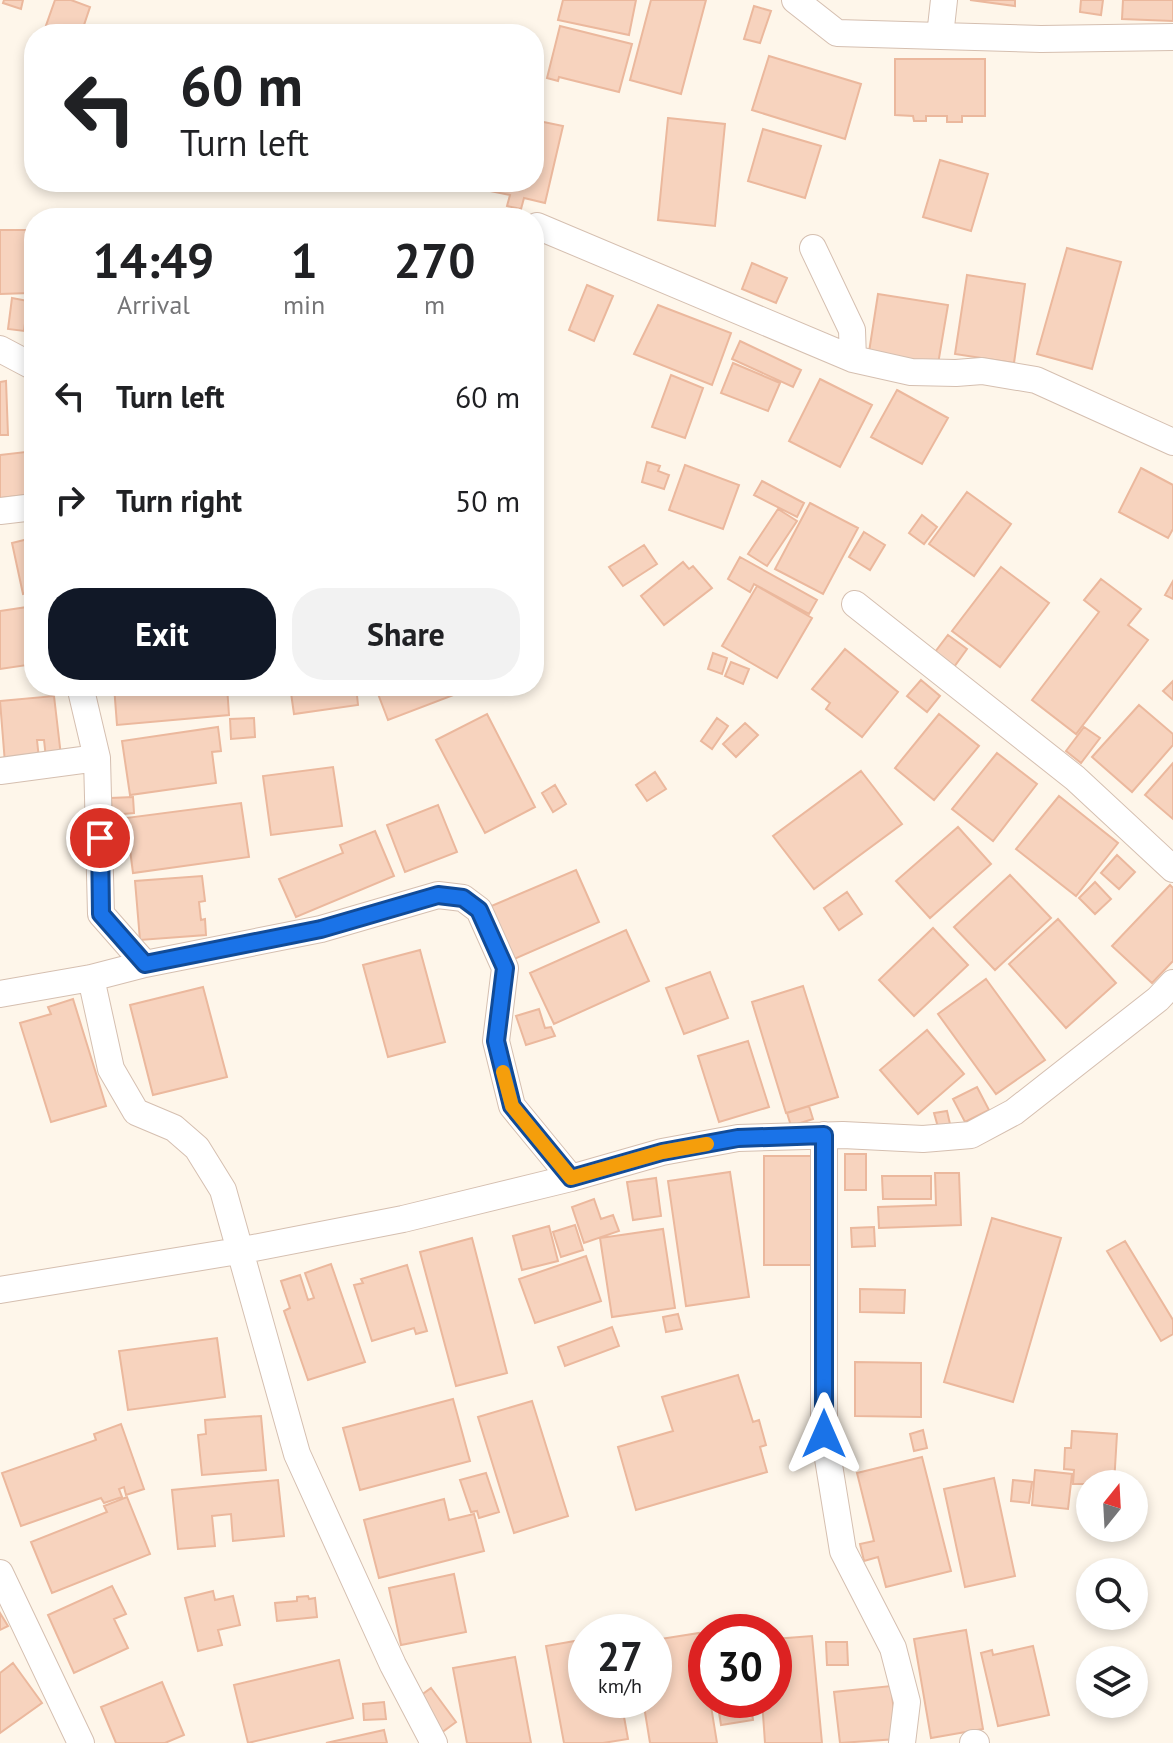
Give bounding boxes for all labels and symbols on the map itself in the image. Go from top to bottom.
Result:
pin [66,804,134,872]
position arrow [782,1392,866,1476]
north arrow [1076,1470,1148,1542]
speed limit sign: 30 [688,1614,792,1718]

